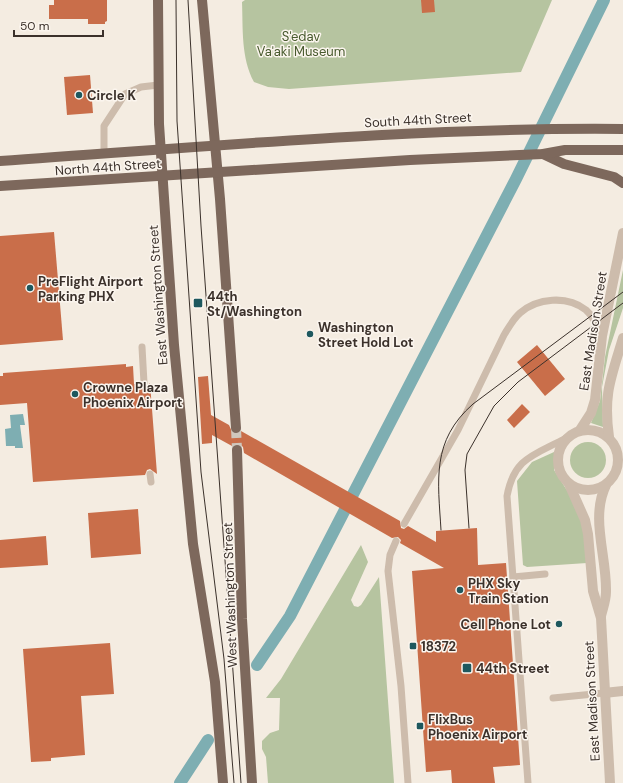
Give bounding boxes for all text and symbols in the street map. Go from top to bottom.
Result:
scale bar [14,12,103,38]
text: 50 m [20,18,49,34]
park label: S'edav Va'aki Museum [257,28,345,60]
place label: Circle K [87,87,137,104]
marker: Circle K [74,90,84,100]
street label: South 44th Street [364,109,472,131]
street label: North 44th Street [54,155,162,179]
street label: East Washington Street [145,224,171,366]
street label: East Madison Street [575,270,611,392]
place label: PreFlight Airport Parking PHX [38,273,143,305]
marker: PreFlight Airport Parking PHX [25,283,35,293]
place label: 44th St/Washington [207,288,302,320]
marker: 44th St/Washington [192,297,204,309]
place label: Washington Street Hold Lot [318,319,413,351]
marker: Washington Street Hold Lot [305,329,315,339]
place label: Crowne Plaza Phoenix Airport [83,379,182,411]
marker: Crowne Plaza Phoenix Airport [70,389,80,399]
street label: West Washington Street [219,522,241,668]
place label: PHX Sky Train Station [468,575,549,607]
marker: PHX Sky Train Station [455,585,465,595]
place label: Cell Phone Lot [460,616,551,633]
marker: Cell Phone Lot [554,619,564,629]
place label: 18372 [421,638,456,655]
street label: East Madison Street [580,640,604,762]
marker: 18372 [408,641,418,651]
place label: 44th Street [476,660,550,677]
marker: 44th Street [461,662,473,674]
place label: FlixBus Phoenix Airport [428,711,527,743]
marker: FlixBus Phoenix Airport [415,721,425,731]

